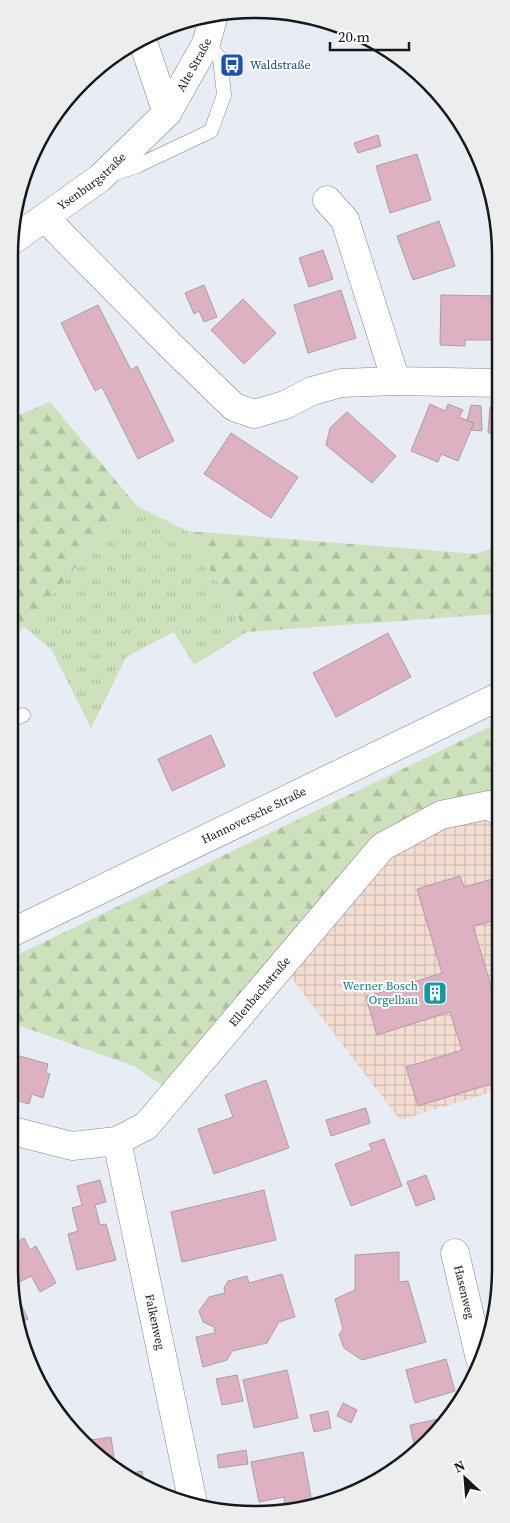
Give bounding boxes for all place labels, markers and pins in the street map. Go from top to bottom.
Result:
bus stop icon: Waldstraße [219,52,245,78]
place label: Waldstraße [250,57,311,73]
place label: Werner Bosch Orgelbau [343,978,418,1008]
building icon: Werner Bosch Orgelbau [422,980,448,1006]

